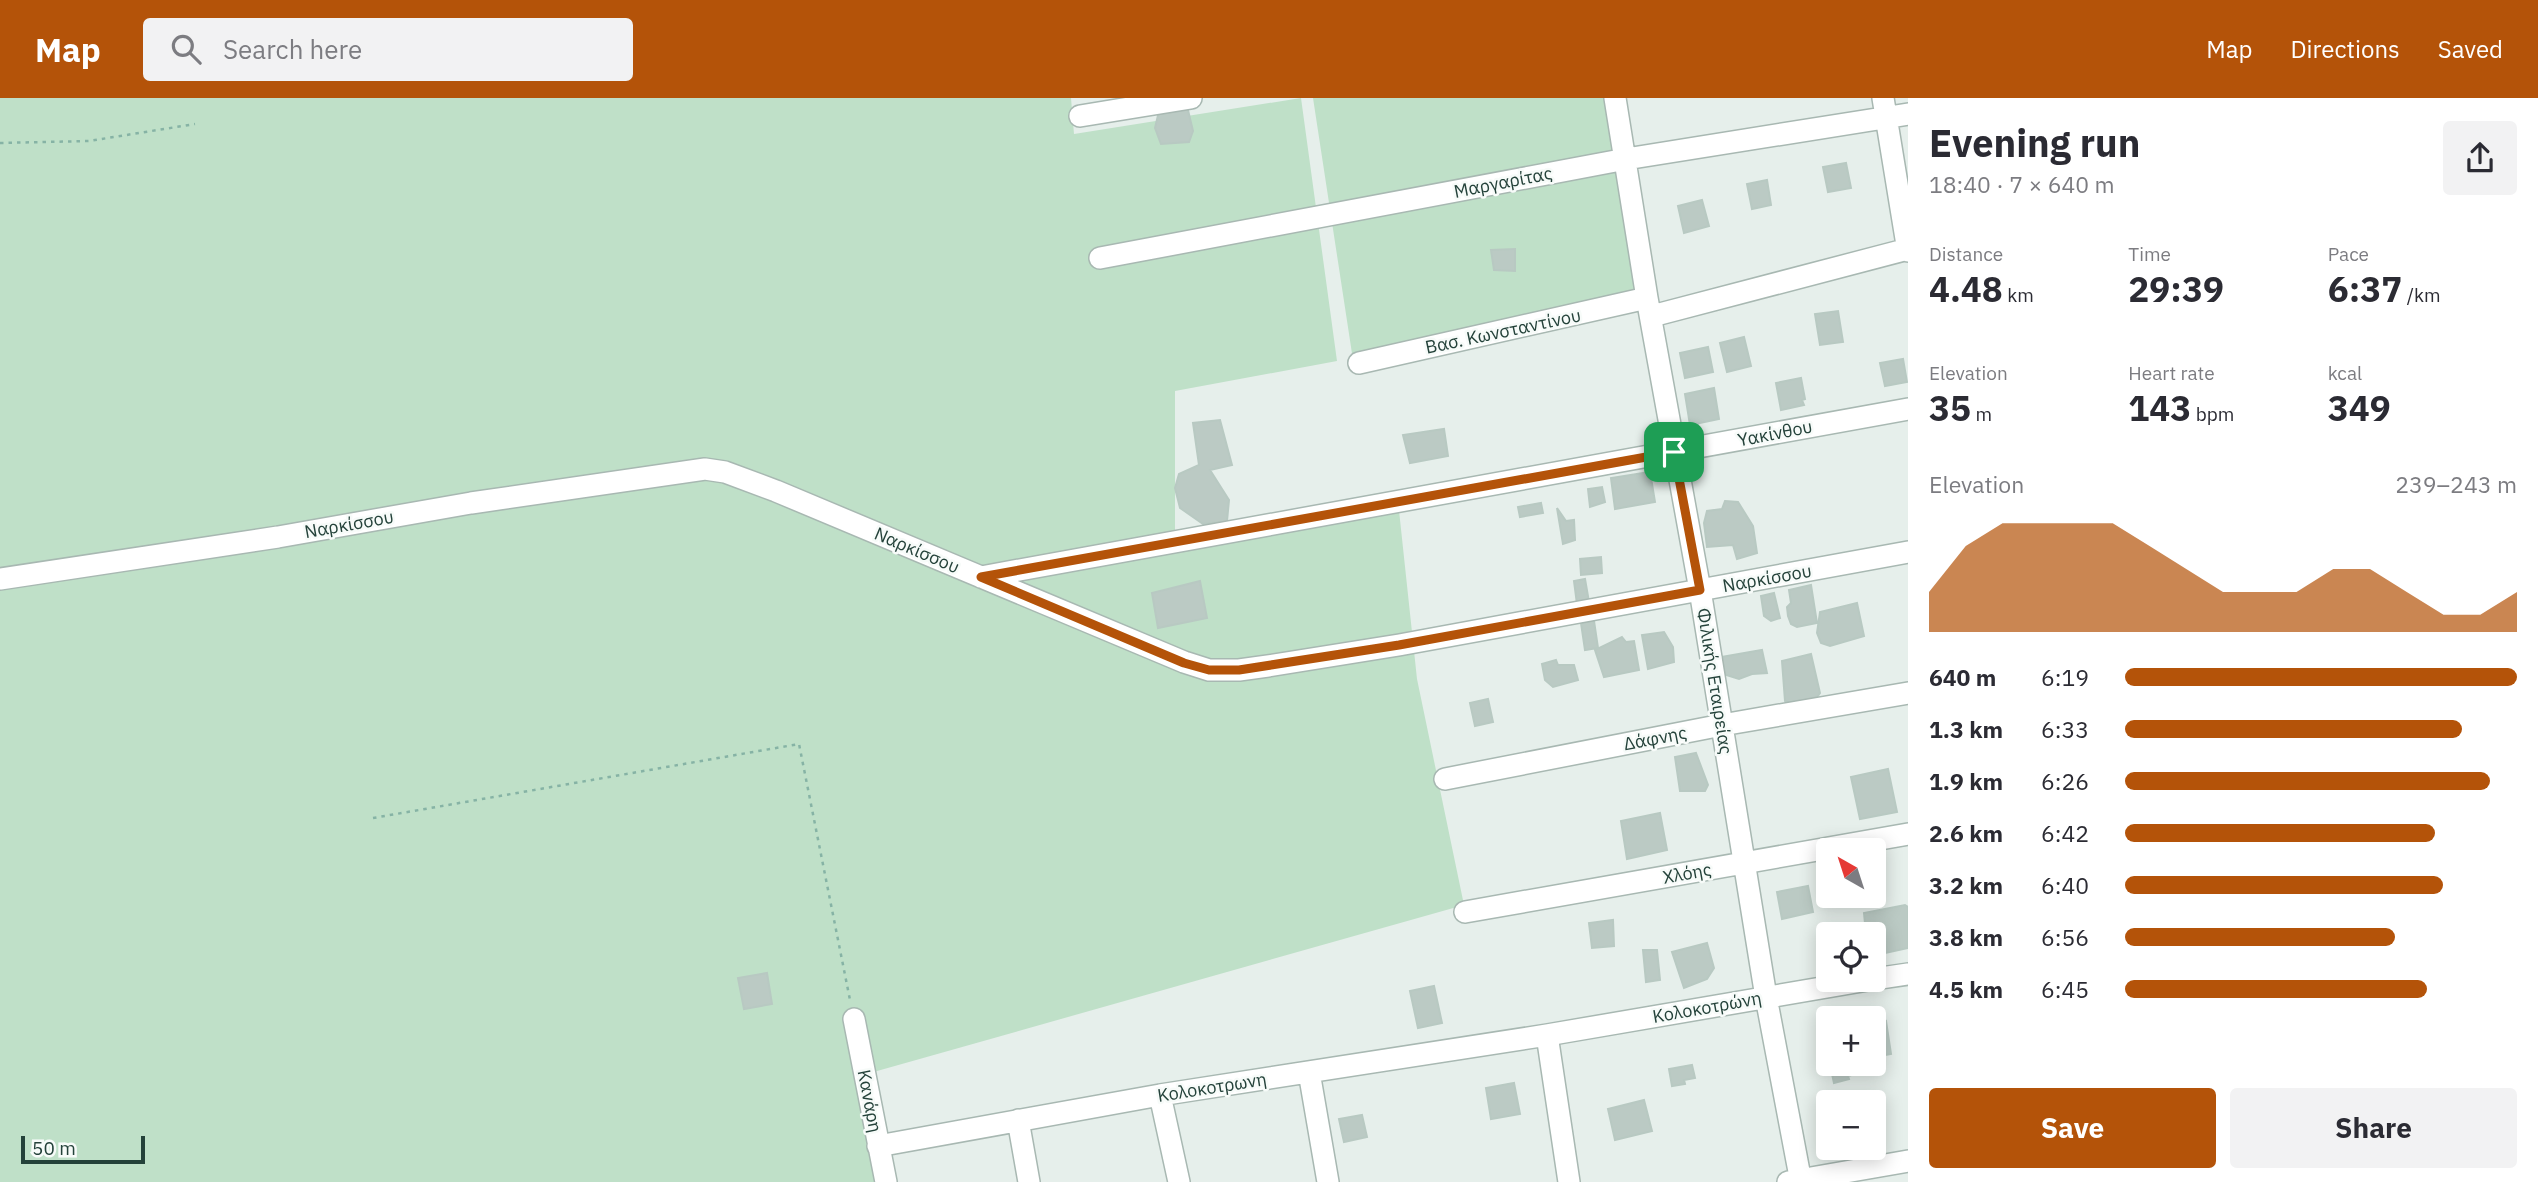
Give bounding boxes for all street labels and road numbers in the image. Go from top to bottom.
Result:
street label: Μαργαρίτας [1452,161,1555,203]
street label: Βασ. Κωνσταντίνου [1423,303,1583,359]
street label: Υακίνθου [1736,414,1814,452]
street label: Ναρκίσσου [303,505,395,543]
street label: Ναρκίσσου [871,522,963,578]
street label: Ναρκίσσου [1721,559,1813,597]
street label: Φιλικής Εταιρείας [1692,606,1738,756]
street label: Δάφνης [1621,721,1689,755]
street label: Χλόης [1661,857,1713,889]
street label: Κολοκοτρώνη [1651,986,1763,1028]
street label: Κολοκοτρωνη [1156,1067,1268,1107]
street label: Κανάρη [853,1068,887,1134]

